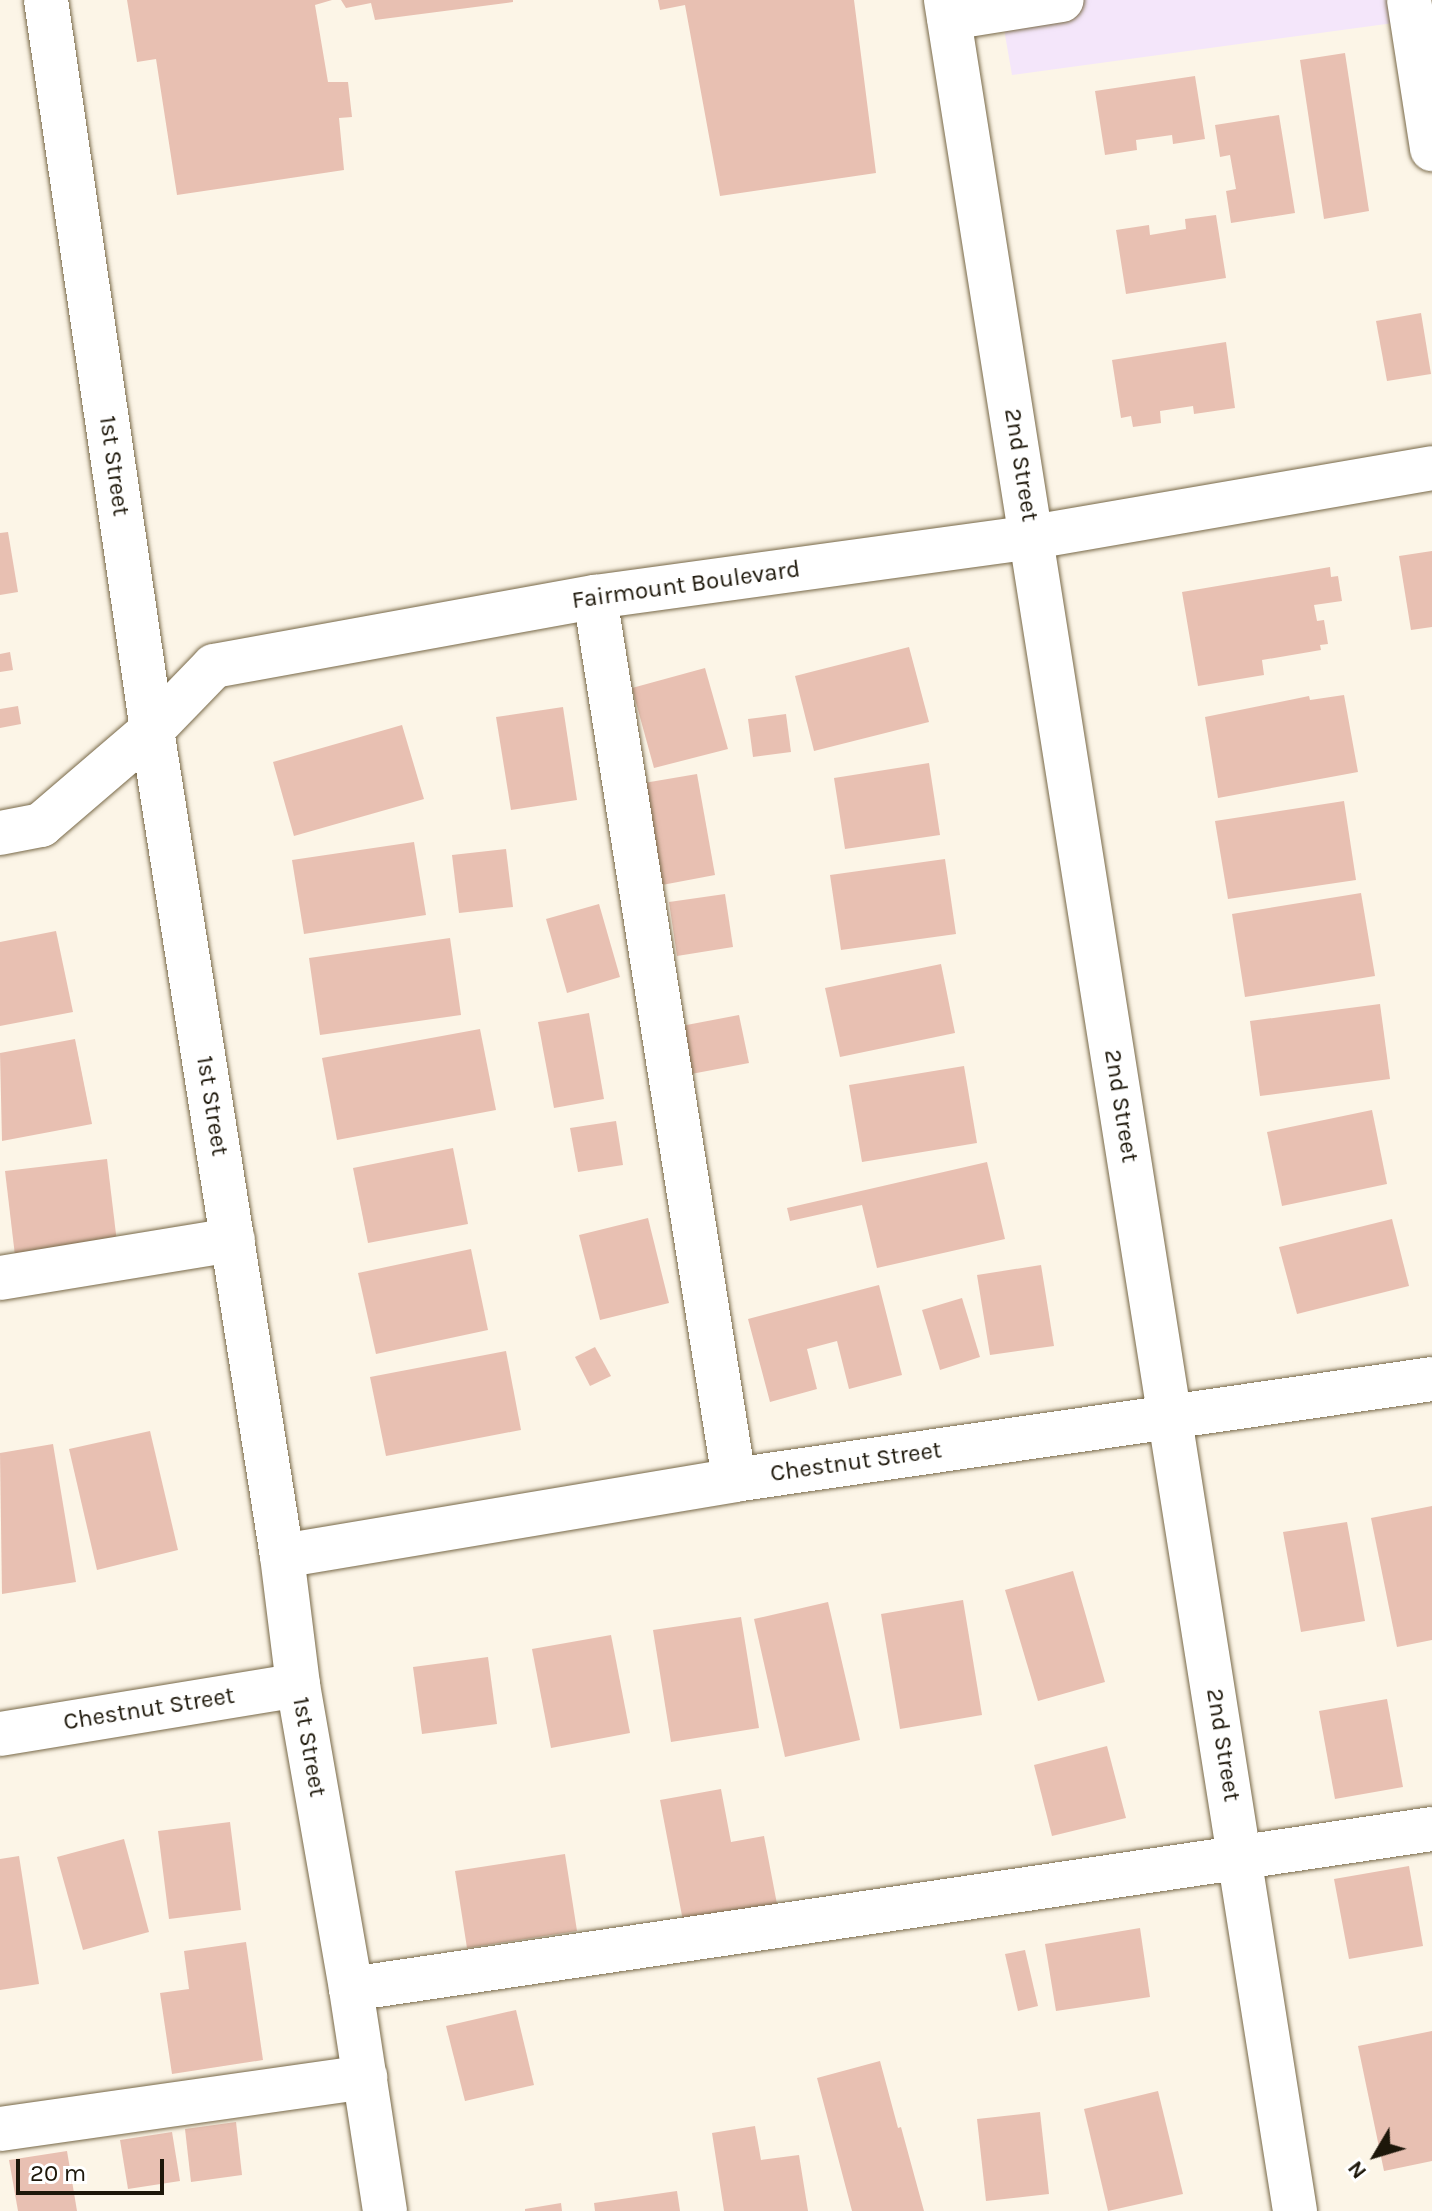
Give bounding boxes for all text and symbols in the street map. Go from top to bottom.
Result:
street label: 2nd Street [998,406,1044,524]
street label: 1st Street [93,414,135,518]
street label: Fairmount Boulevard [570,555,802,615]
street label: 2nd Street [1098,1047,1144,1165]
street label: 1st Street [190,1054,234,1158]
street label: Chestnut Street [768,1436,944,1488]
street label: Chestnut Street [61,1681,237,1737]
street label: 2nd Street [1200,1686,1246,1804]
street label: 1st Street [286,1695,332,1799]
north arrow [1336,2115,1416,2195]
scale bar [20,2143,168,2193]
text: N [1342,2156,1372,2184]
text: 20 m [30,2159,86,2187]

